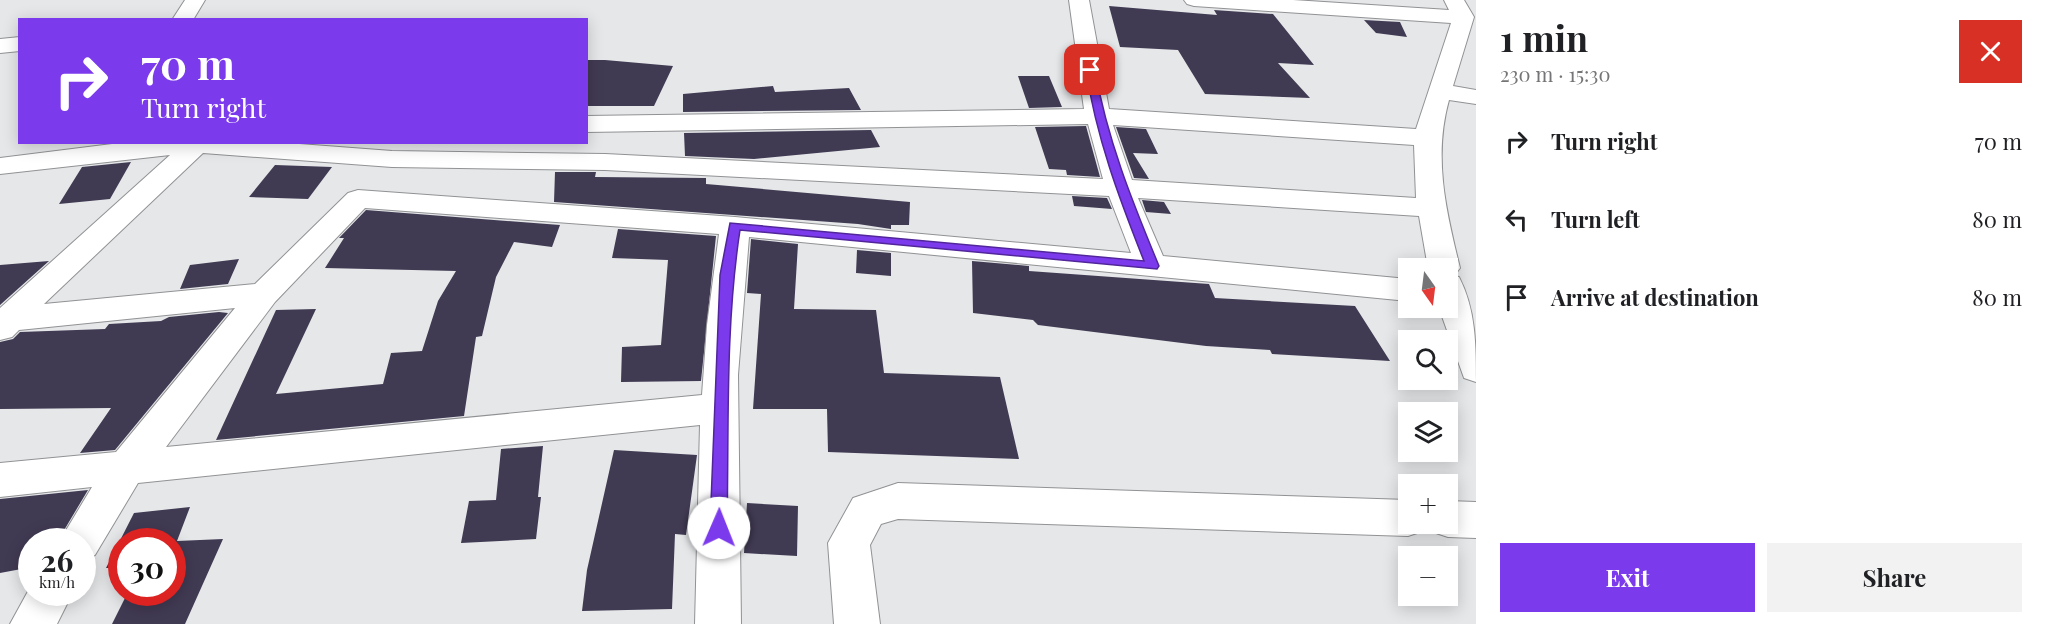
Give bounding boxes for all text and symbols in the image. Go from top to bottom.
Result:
text: 1 min [1500,13,1588,61]
button: close [1959,20,2022,83]
text: 70 m [141,35,235,91]
icon: right [42,42,120,120]
pin [1064,44,1115,95]
icon: arrive [1073,53,1106,86]
text: 230 m · 15:30 [1500,60,1610,87]
text: Turn right [141,89,266,125]
icon: right [1500,125,1533,158]
text: Turn right [1551,126,1657,156]
text: 70 m [1975,126,2022,156]
icon: left [1500,203,1533,236]
text: Turn left [1551,204,1640,234]
text: 80 m [1972,204,2022,234]
north arrow [1398,258,1458,318]
map controls [1398,258,1458,606]
icon: arrive [1500,281,1533,314]
text: Arrive at destination [1551,282,1759,312]
text: 80 m [1972,282,2022,312]
button: search [1398,330,1458,390]
button: layers [1398,402,1458,462]
button: + [1398,474,1458,534]
position arrow [687,496,751,560]
speed limit sign: 30 [108,528,186,606]
text: 26 [41,540,73,580]
button: Exit [1500,543,1755,612]
button: Share [1767,543,2022,612]
button: − [1398,546,1458,606]
text: km/h [39,572,75,592]

